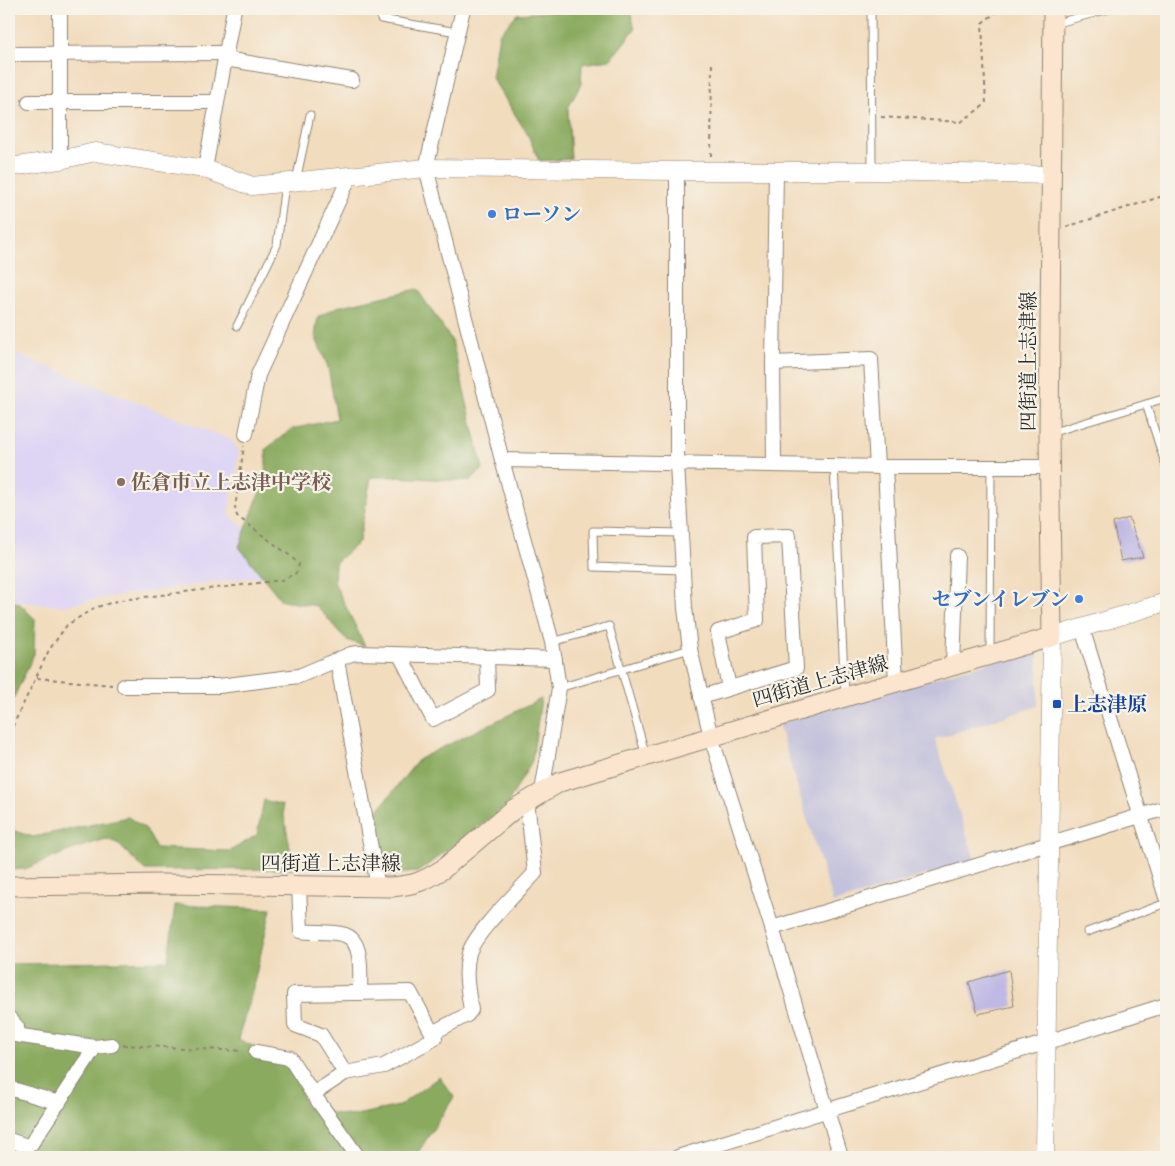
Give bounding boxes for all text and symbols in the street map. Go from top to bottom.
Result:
place label: ローソン [502,201,581,227]
marker: ローソン [486,208,498,220]
street label: 四街道上志津線 [1015,291,1041,431]
place label: 佐倉市立上志津中学校 [131,469,331,495]
marker: 佐倉市立上志津中学校 [115,476,127,488]
place label: セブンイレブン [932,586,1069,612]
marker: セブンイレブン [1073,593,1085,605]
street label: 四街道上志津線 [749,649,891,713]
place label: 上志津原 [1067,691,1147,717]
marker: 上志津原 [1051,698,1063,710]
street label: 四街道上志津線 [261,850,401,876]

